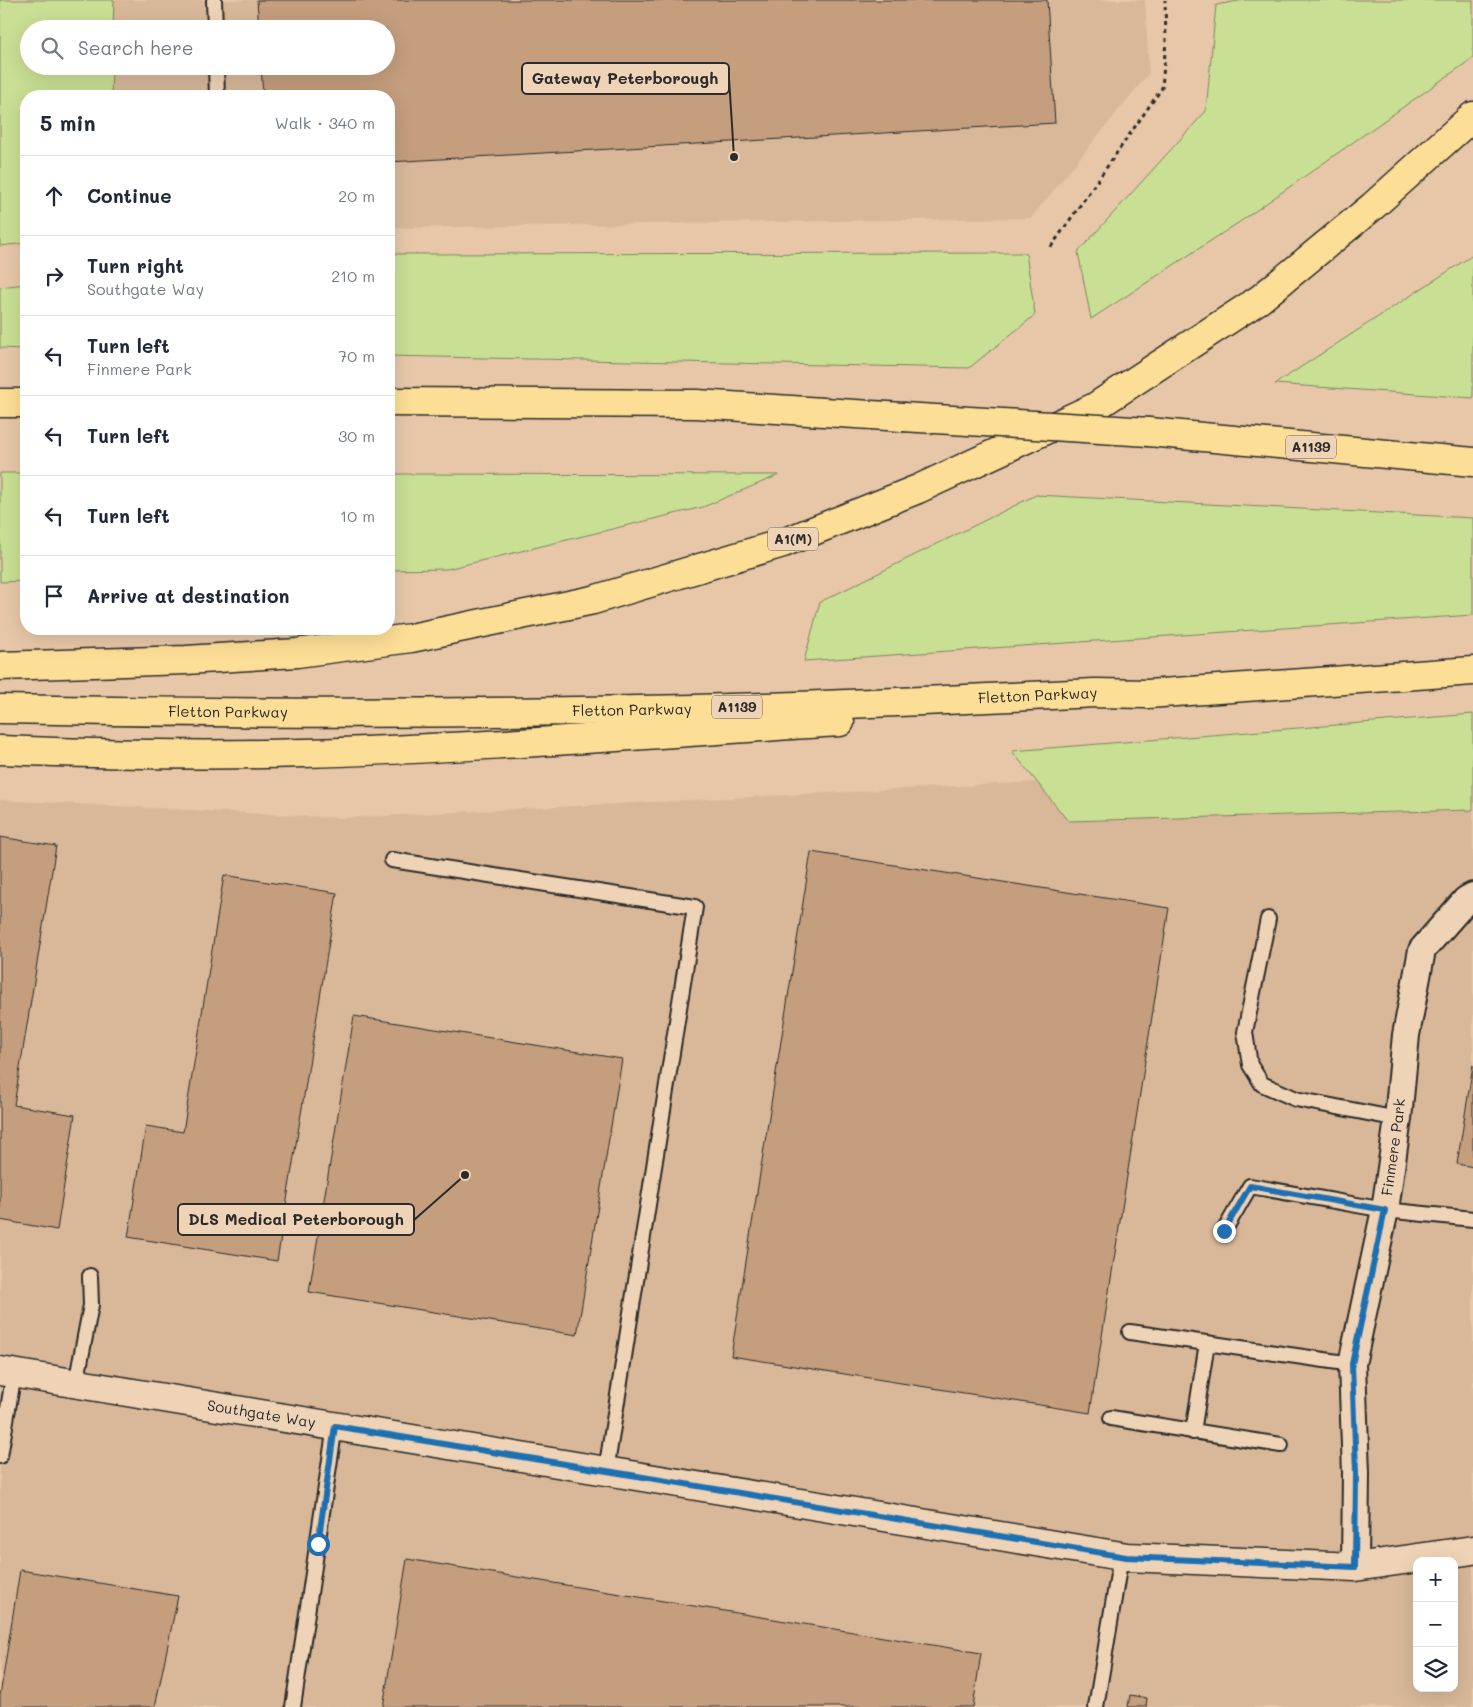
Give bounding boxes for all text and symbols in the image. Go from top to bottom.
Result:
search box [20,20,395,75]
icon: search [38,34,66,62]
text: Search here [78,35,194,60]
callout: Gateway Peterborough [522,63,729,94]
text: Gateway Peterborough [532,67,718,88]
text: 5 min [40,109,96,136]
text: Walk · 340 m [275,112,375,133]
icon: ahead [40,182,68,210]
text: Continue [87,183,172,208]
text: 20 m [338,185,375,206]
text: Turn right [87,253,184,278]
icon: right [40,262,68,290]
text: 210 m [331,265,375,286]
text: Southgate Way [87,278,204,299]
text: Turn left [87,333,170,358]
icon: left [40,342,68,370]
text: 70 m [338,345,375,366]
text: Finmere Park [87,358,192,379]
icon: left [40,422,68,450]
text: Turn left [87,423,170,448]
text: 30 m [338,425,375,446]
road number: A1139 [1286,436,1336,458]
icon: left [40,502,68,530]
text: Turn left [87,503,170,528]
text: 10 m [340,505,375,526]
road number: A1(M) [768,528,818,550]
icon: arrive [40,582,68,610]
text: Arrive at destination [87,583,290,608]
street label: Fletton Parkway [977,682,1098,707]
road number: A1139 [712,696,762,719]
street label: Fletton Parkway [572,698,692,720]
street label: Fletton Parkway [168,701,288,722]
street label: Finmere Park [1376,1097,1409,1197]
callout: DLS Medical Peterborough [178,1204,414,1235]
text: DLS Medical Peterborough [188,1208,404,1229]
route end [1213,1220,1236,1243]
street label: Southgate Way [206,1394,318,1432]
route start [307,1533,330,1556]
map controls [1413,1557,1458,1692]
button: + [1413,1557,1458,1602]
button: − [1413,1602,1458,1647]
button: layers [1413,1647,1458,1692]

